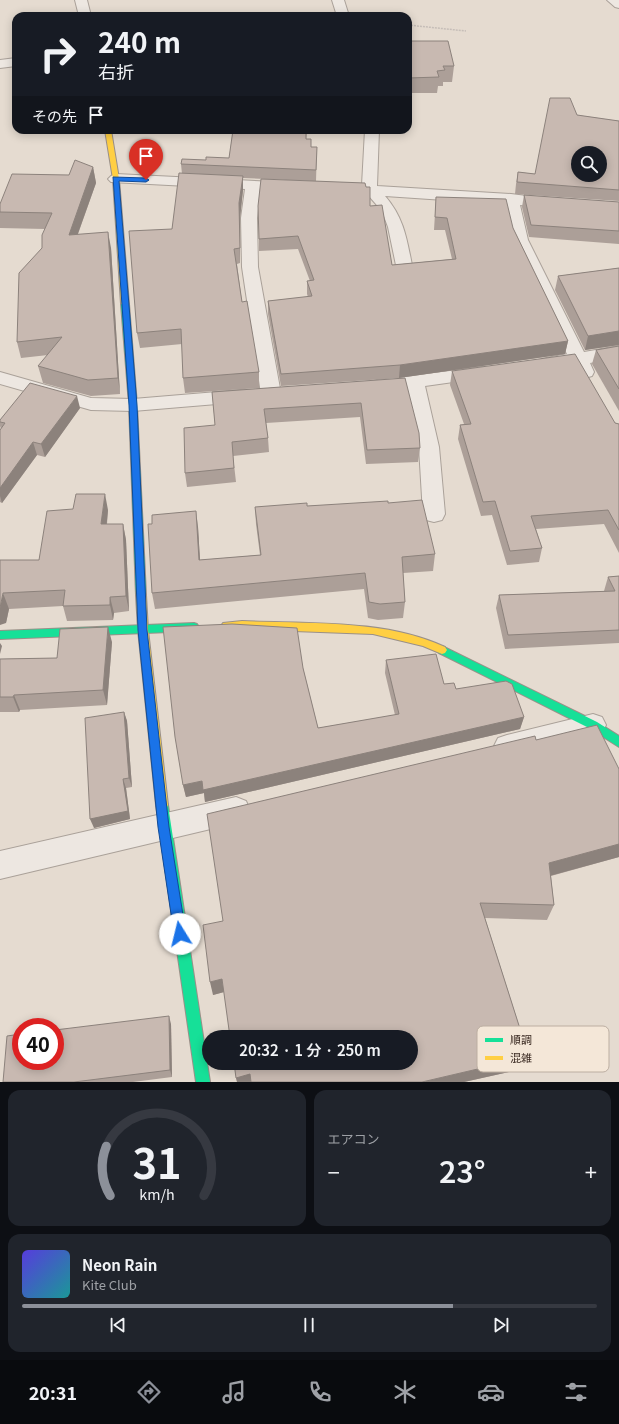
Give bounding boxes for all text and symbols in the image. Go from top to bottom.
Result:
text: 240 m [98,21,181,61]
icon: right [32,28,84,80]
text: 右折 [98,58,134,84]
icon: arrive [85,104,107,126]
text: その先 [32,105,77,126]
pin [129,139,163,180]
icon: arrive [135,145,157,167]
map controls [571,146,607,182]
button: search [571,146,607,182]
position arrow [159,913,201,955]
speed limit sign: 40 [12,1018,64,1070]
legend [477,1026,609,1072]
text: 順調 [510,1031,532,1047]
text: 20:32 · 1 分 · 250 m [239,1039,381,1060]
text: 混雑 [510,1049,532,1065]
text: エアコン [328,1129,380,1148]
text: 31 [132,1131,181,1191]
text: 23° [439,1148,486,1192]
text: − [328,1155,340,1187]
text: + [585,1155,597,1187]
text: km/h [139,1183,174,1204]
text: Neon Rain [82,1254,157,1275]
text: Kite Club [82,1275,137,1294]
icon: previous [107,1314,129,1336]
icon: pause [298,1314,320,1336]
icon: next [490,1314,512,1336]
icon: directions [135,1378,163,1406]
icon: music [220,1378,248,1406]
icon: phone [306,1378,334,1406]
icon: climate [391,1378,419,1406]
icon: car [477,1378,505,1406]
icon: filters [562,1378,590,1406]
text: 20:31 [29,1379,77,1405]

